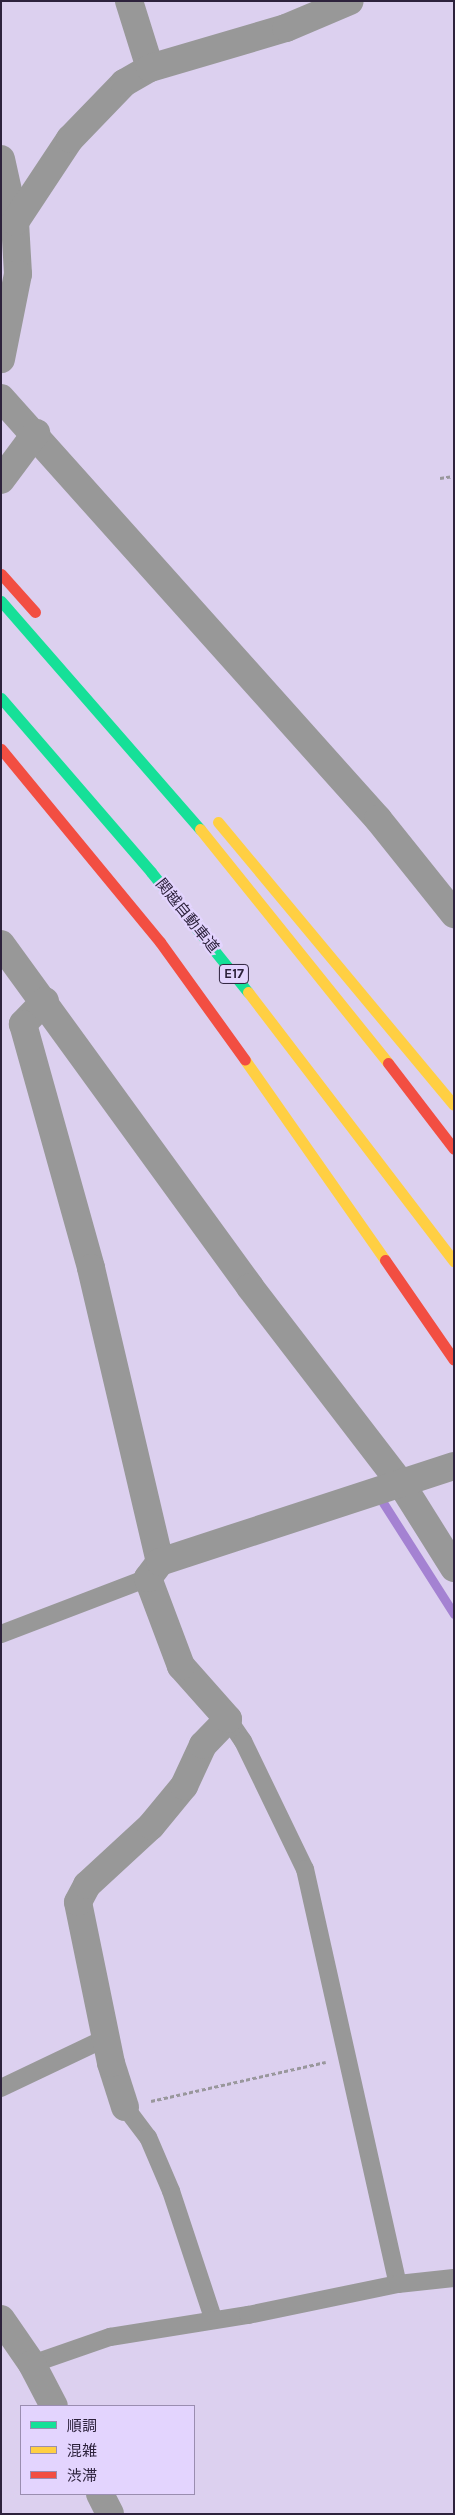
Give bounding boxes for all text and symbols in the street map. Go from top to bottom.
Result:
street label: 関越自動車道 [152,875,222,957]
road number: E17 [218,962,250,986]
legend [20,2405,195,2495]
text: 順調 [67,2417,97,2435]
text: 混雑 [67,2442,97,2460]
text: 渋滞 [67,2467,97,2485]

